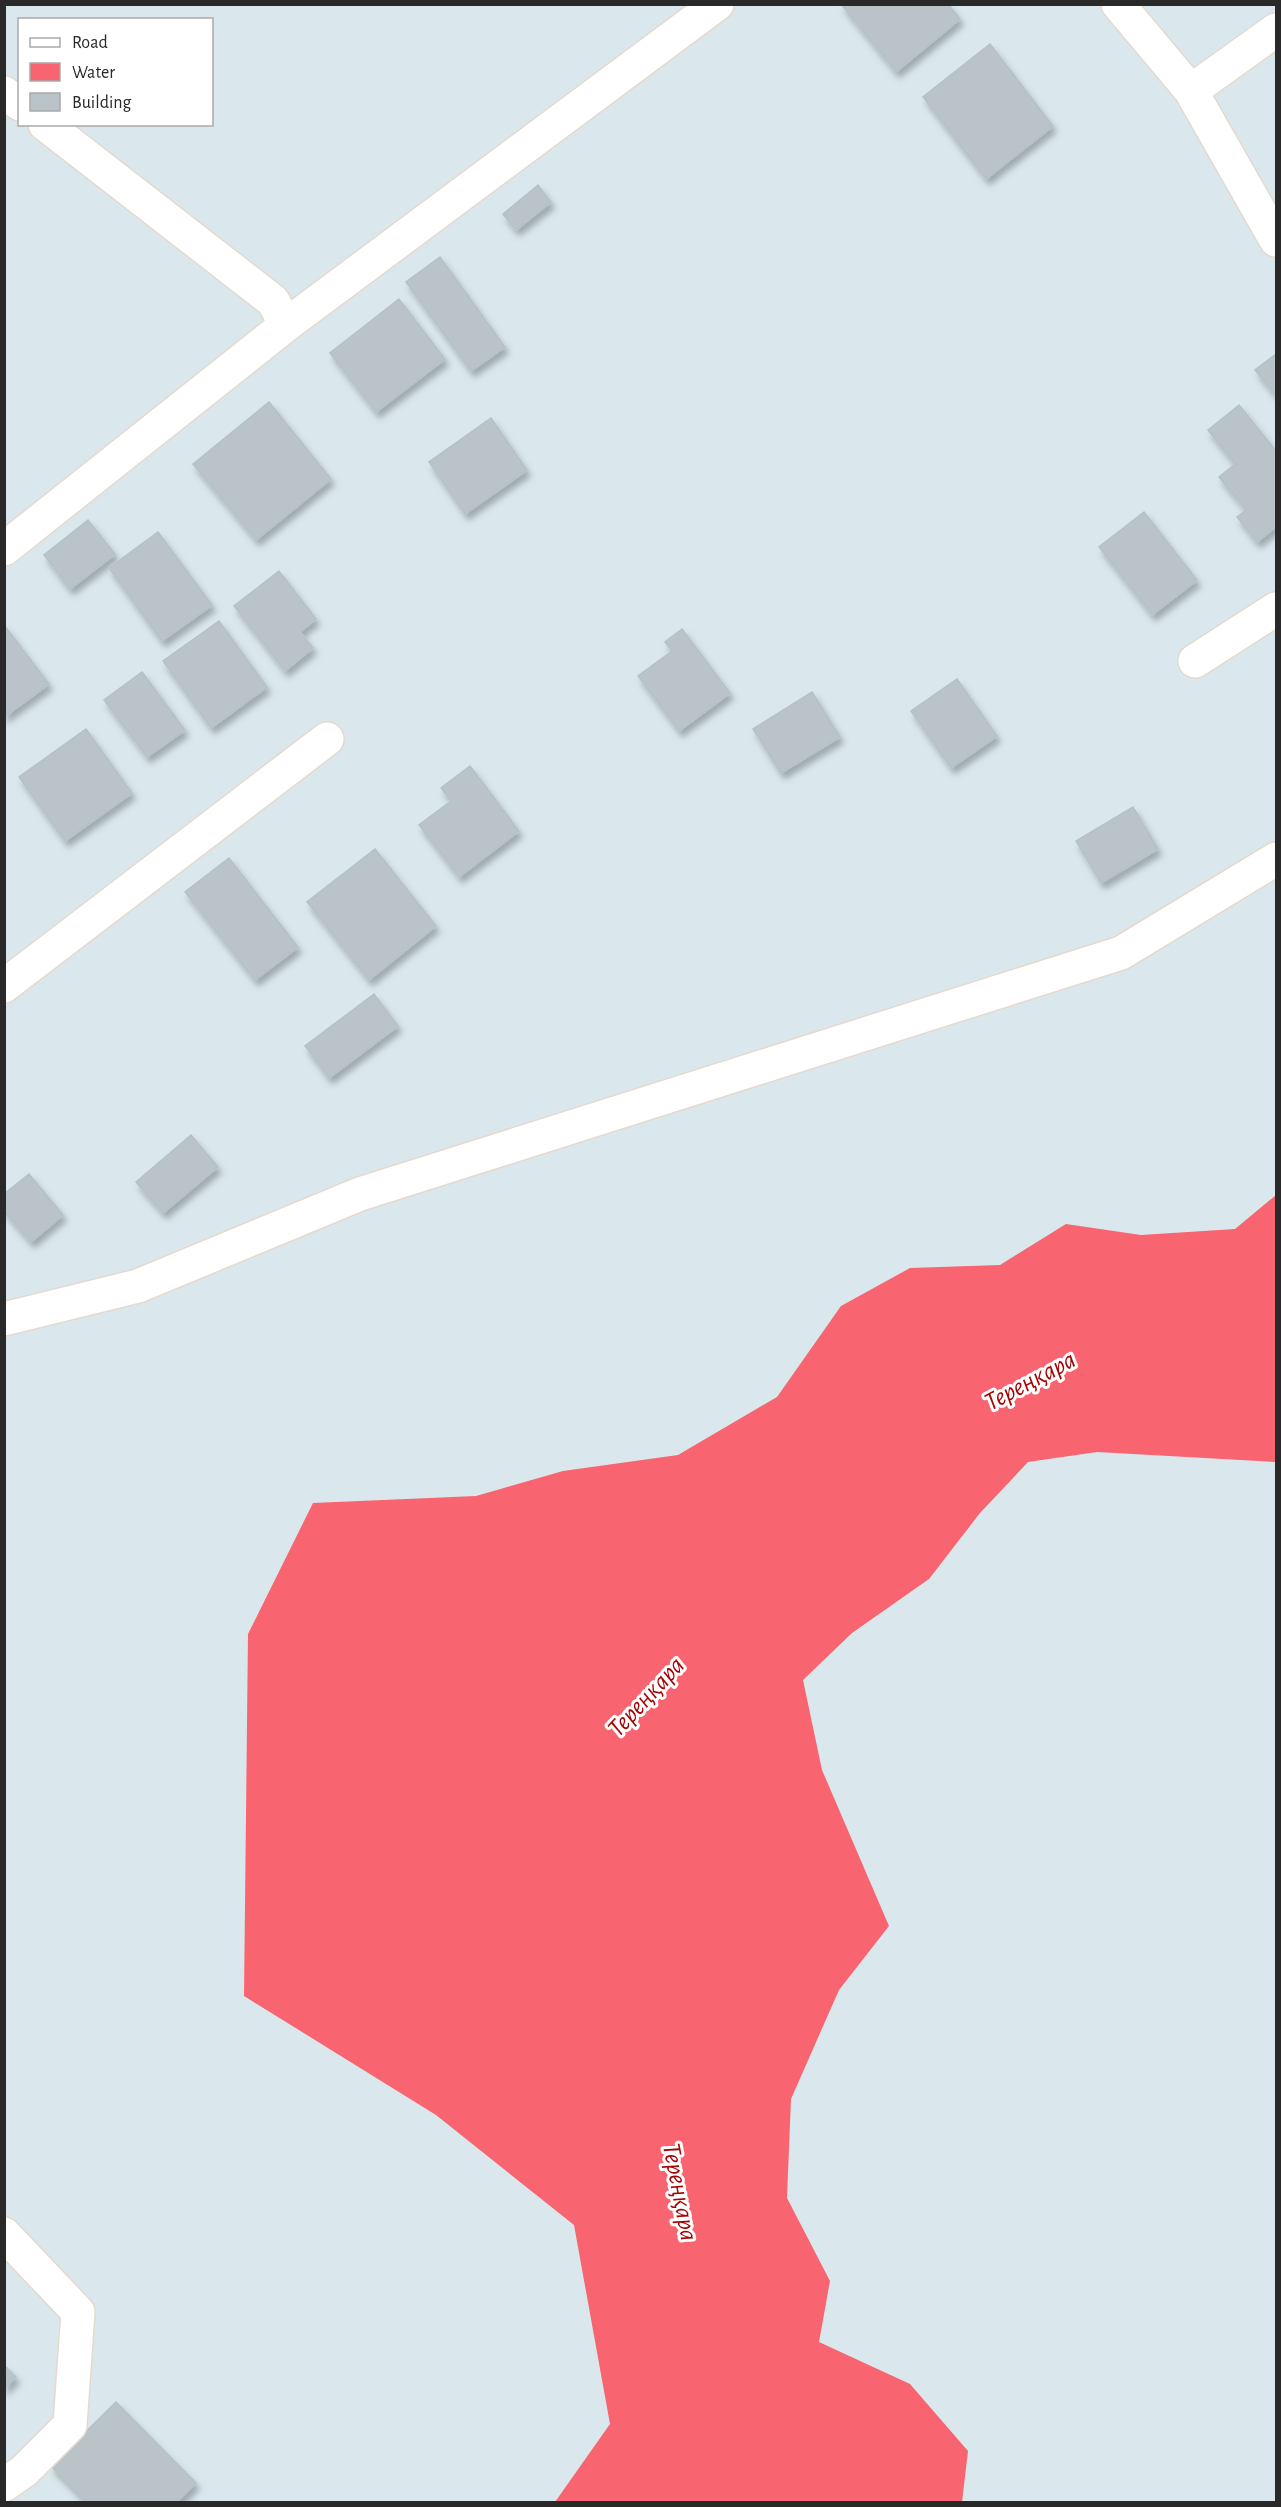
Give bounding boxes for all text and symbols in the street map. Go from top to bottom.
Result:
legend [18,18,213,126]
text: Road [72,34,108,52]
text: Water [72,64,115,82]
text: Building [72,94,132,112]
water label: Тереңқара [980,1346,1080,1416]
water label: Тереңқара [603,1652,689,1742]
water label: Тереңқара [658,2141,702,2243]

